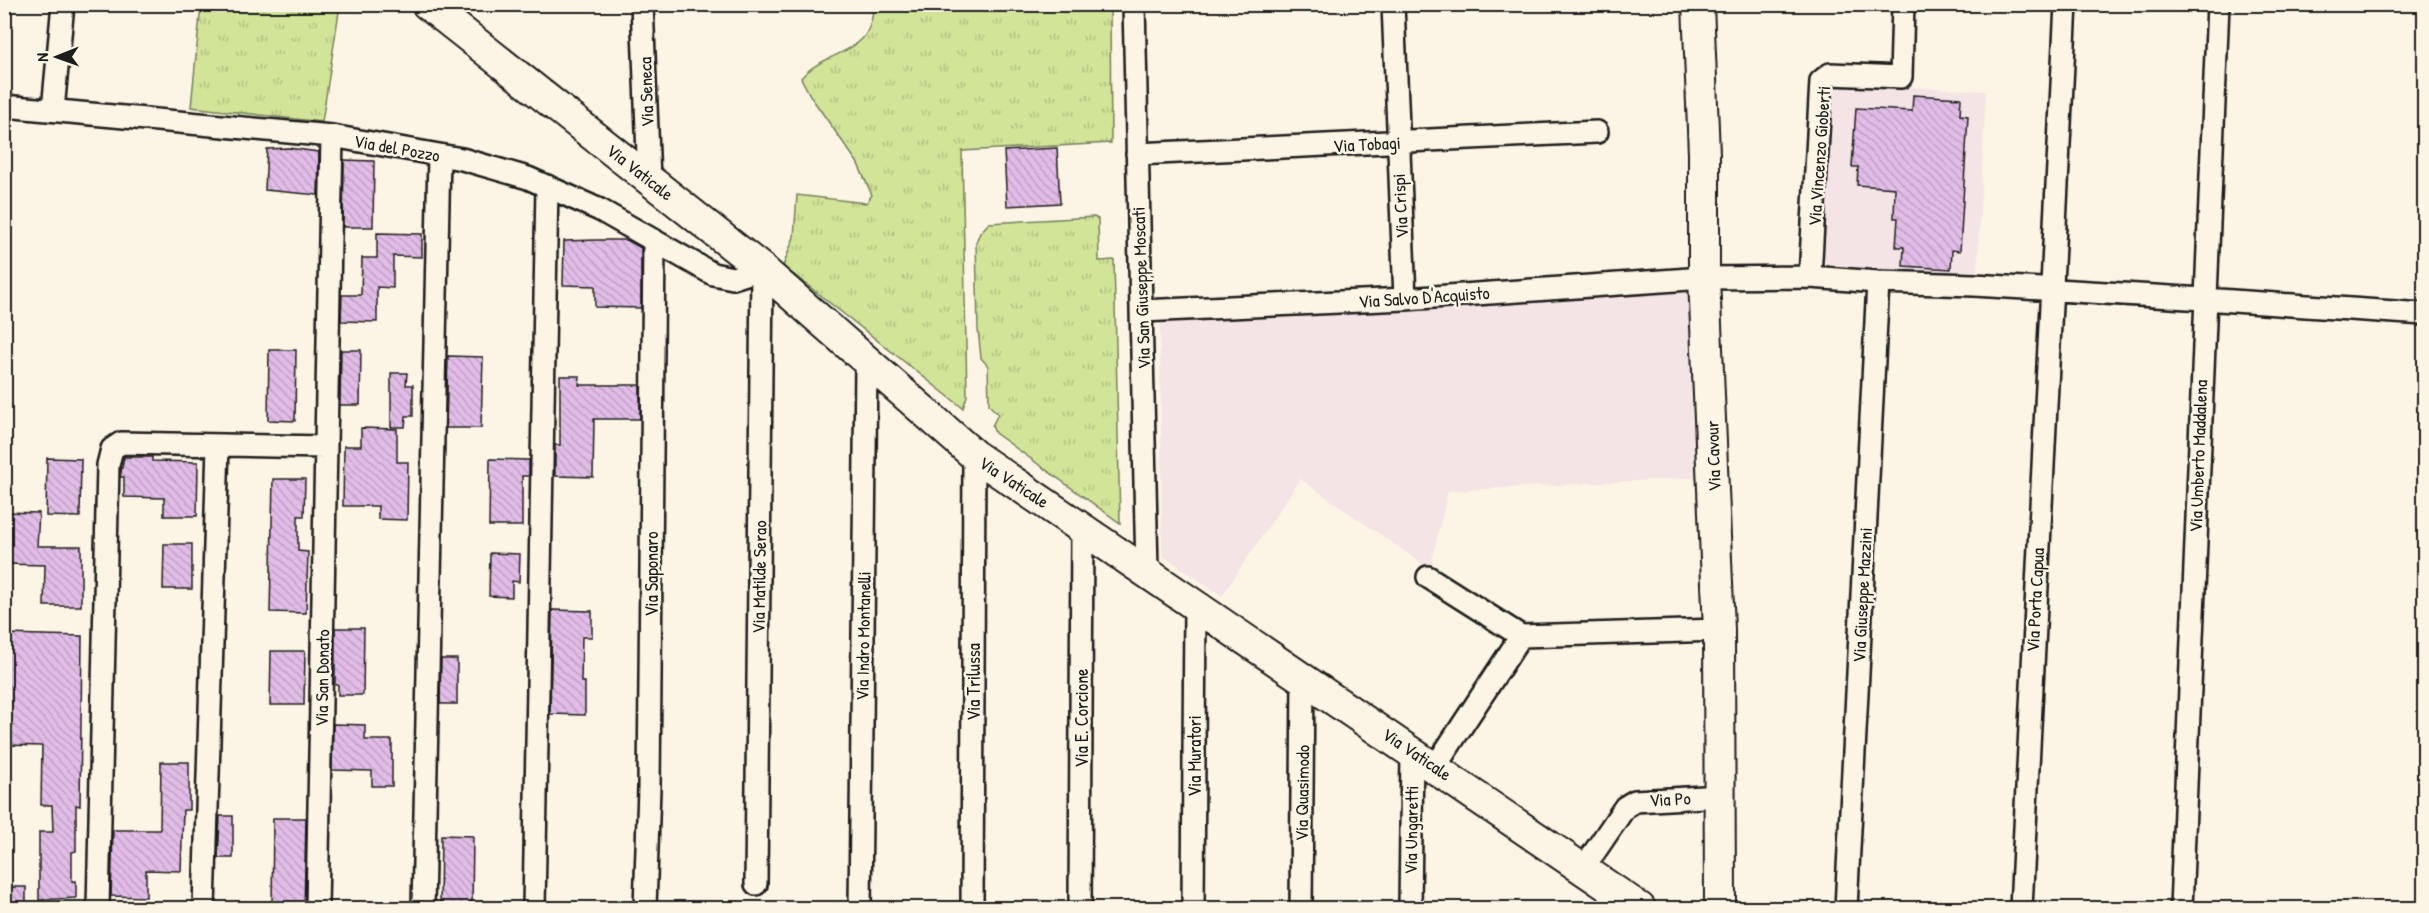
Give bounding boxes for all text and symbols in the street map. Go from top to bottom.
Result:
north arrow [27,27,87,87]
text: N [31,52,53,62]
street label: Via Seneca [632,57,660,127]
street label: Via Vincenzo Gioberti [1802,85,1836,227]
street label: Via del Pozzo [352,128,442,168]
street label: Via Tobagi [1333,130,1401,158]
street label: Via Vaticale [601,138,679,206]
street label: Via Crispi [1386,173,1414,239]
street label: Via San Giuseppe Moscati [1126,206,1156,370]
street label: Via Salvo D'Acquisto [1358,280,1490,314]
street label: Via Umberto Maddalena [2183,379,2213,533]
street label: Via Cavour [1699,420,1727,492]
street label: Via Vaticale [974,450,1054,514]
street label: Via Matilde Serao [746,520,772,634]
street label: Via Giuseppe Mazzini [1846,527,1878,663]
street label: Via Saponaro [639,532,664,617]
street label: Via Porta Capua [2020,547,2050,653]
street label: Via Indro Montanelli [849,571,877,701]
street label: Via San Donato [309,629,335,727]
street label: Via Trilussa [961,643,986,721]
street label: Via E. Corcione [1069,669,1094,767]
street label: Via Muratori [1182,715,1207,797]
street label: Via Vaticale [1377,722,1457,786]
street label: Via Quasimodo [1289,745,1315,841]
street label: Via Ungaretti [1398,785,1424,875]
street label: Via Po [1649,785,1691,813]

